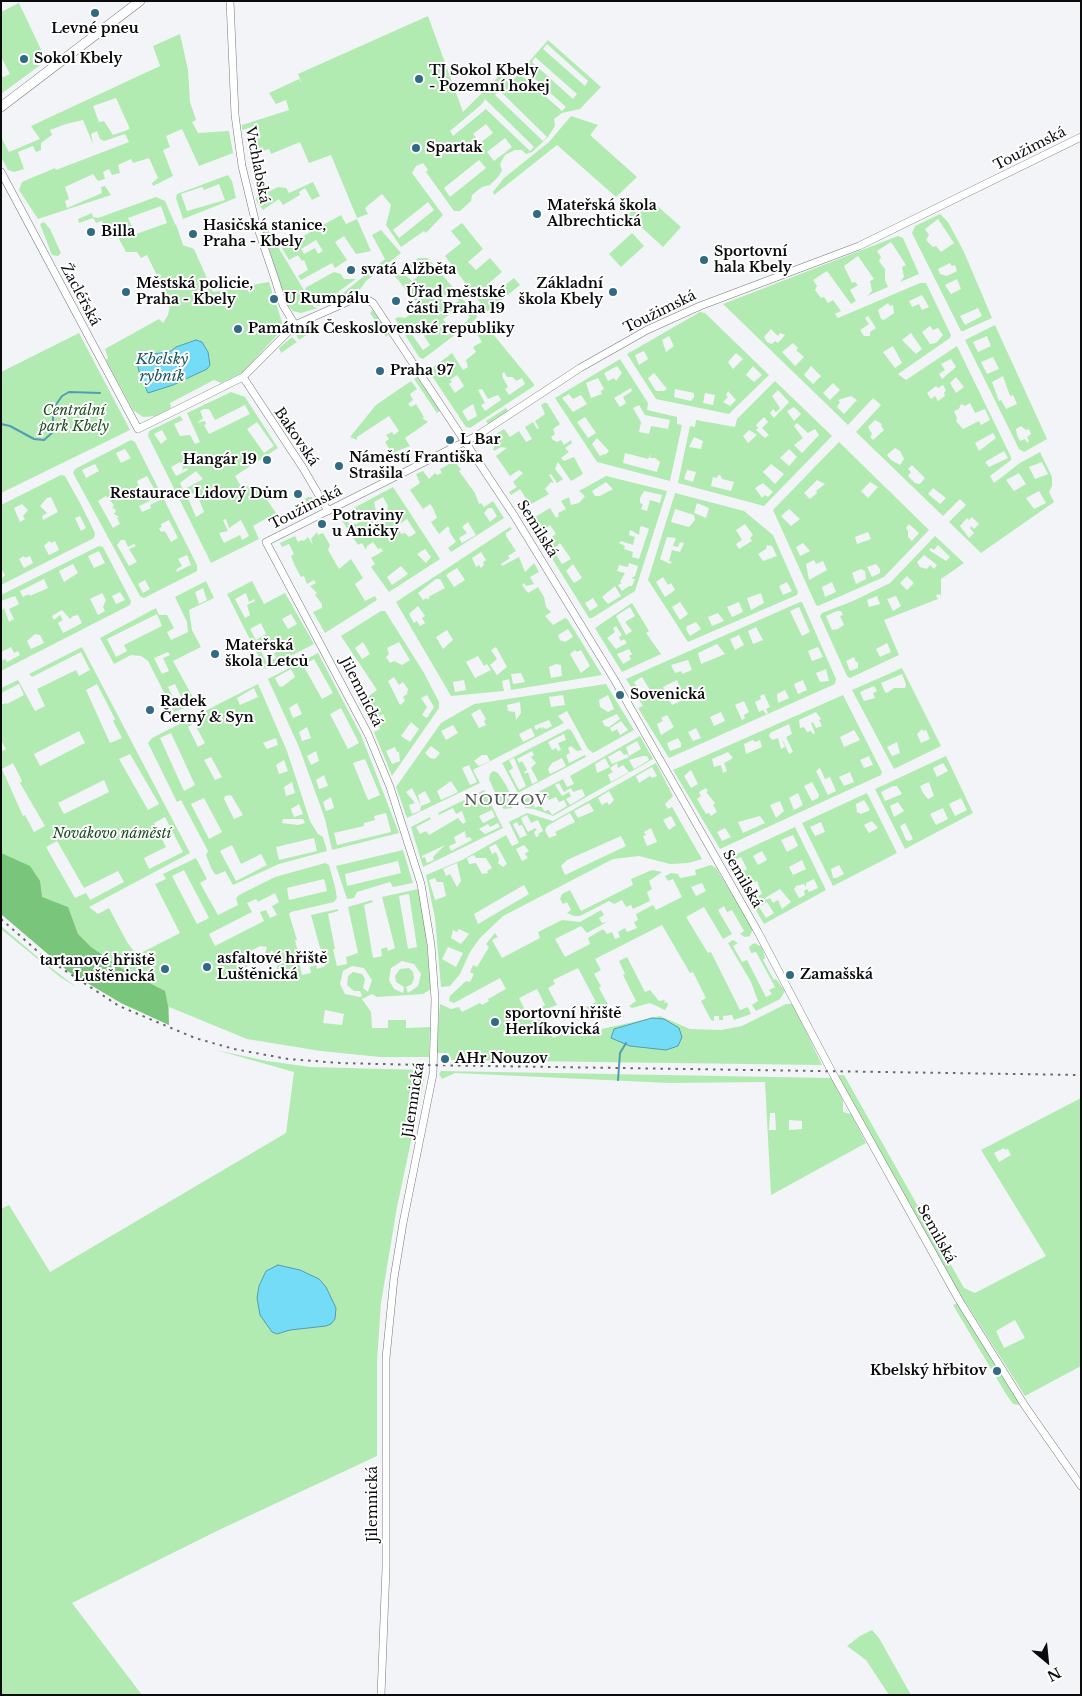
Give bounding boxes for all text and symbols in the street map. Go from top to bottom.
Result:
marker: Levné pneu [89,7,101,19]
place label: Levné pneu [51,21,139,37]
place label: Sokol Kbely [34,51,122,67]
marker: Sokol Kbely [18,53,30,65]
place label: TJ Sokol Kbely - Pozemní hokej [429,63,550,95]
marker: TJ Sokol Kbely - Pozemní hokej [413,73,425,85]
street label: Toužimská [991,124,1069,174]
street label: Vrchlabská [241,125,273,205]
place label: Spartak [426,140,483,156]
marker: Spartak [410,142,422,154]
place label: Mateřská škola Albrechtická [547,198,657,230]
marker: Mateřská škola Albrechtická [531,208,543,220]
place label: Hasičská stanice, Praha - Kbely [203,218,326,250]
place label: Billa [101,224,135,240]
marker: Billa [85,226,97,238]
marker: Hasičská stanice, Praha - Kbely [187,228,199,240]
place label: Sportovní hala Kbely [714,244,792,276]
marker: Sportovní hala Kbely [698,254,710,266]
street label: Žacléřská [57,261,103,329]
place label: svatá Alžběta [361,262,456,278]
marker: svatá Alžběta [345,264,357,276]
place label: Městská policie, Praha - Kbely [136,276,253,308]
place label: Základní škola Kbely [519,276,603,308]
place label: Úřad městské části Praha 19 [406,285,506,318]
marker: Městská policie, Praha - Kbely [120,286,132,298]
marker: Základní škola Kbely [607,286,619,298]
street label: Toužimská [621,287,699,337]
place label: U Rumpálu [284,291,369,307]
marker: U Rumpálu [268,293,280,305]
marker: Úřad městské části Praha 19 [390,295,402,307]
place label: Památník Československé republiky [248,321,515,337]
marker: Památník Československé republiky [232,323,244,335]
water label: Kbelský rybník [136,351,188,386]
place label: Praha 97 [390,363,453,379]
marker: Praha 97 [374,365,386,377]
park label: Centrální park Kbely [39,403,109,436]
street label: Bakovská [270,405,322,469]
place label: L Bar [460,432,500,448]
marker: L Bar [444,434,456,446]
place label: Náměstí Františka Strašila [349,450,483,482]
place label: Hangár 19 [183,452,257,468]
marker: Hangár 19 [261,454,273,466]
marker: Náměstí Františka Strašila [333,460,345,472]
street label: Toužimská [267,483,345,533]
place label: Restaurace Lidový Dům [110,486,288,502]
marker: Restaurace Lidový Dům [292,488,304,500]
street label: Semilská [513,497,561,561]
place label: Potraviny u Aničky [332,508,404,540]
marker: Potraviny u Aničky [316,518,328,530]
place label: Mateřská škola Letců [225,638,308,670]
marker: Mateřská škola Letců [209,648,221,660]
street label: Jilemnická [336,654,386,730]
place label: Sovenická [630,687,705,703]
marker: Sovenická [614,689,626,701]
place label: Radek Černý & Syn [160,694,254,726]
marker: Radek Černý & Syn [144,704,156,716]
district label: NOUZOV [464,792,548,810]
park label: Novákovo náměstí [53,826,171,842]
street label: Semilská [719,847,765,911]
place label: asfaltové hřiště Luštěnická [217,951,327,984]
place label: tartanové hřiště Luštěnická [40,953,155,986]
marker: asfaltové hřiště Luštěnická [201,961,213,973]
marker: tartanové hřiště Luštěnická [159,963,171,975]
place label: Zamašská [800,967,873,983]
marker: Zamašská [784,969,796,981]
place label: sportovní hřiště Herlíkovická [505,1006,622,1038]
marker: sportovní hřiště Herlíkovická [489,1016,501,1028]
place label: AHr Nouzov [455,1051,548,1067]
marker: AHr Nouzov [439,1053,451,1065]
street label: Jilemnická [400,1061,428,1139]
street label: Semilská [913,1202,959,1266]
place label: Kbelský hřbitov [870,1363,987,1379]
marker: Kbelský hřbitov [991,1365,1003,1377]
street label: Jilemnická [365,1466,381,1542]
north arrow [1022,1636,1072,1686]
text: N [1044,1663,1064,1685]

